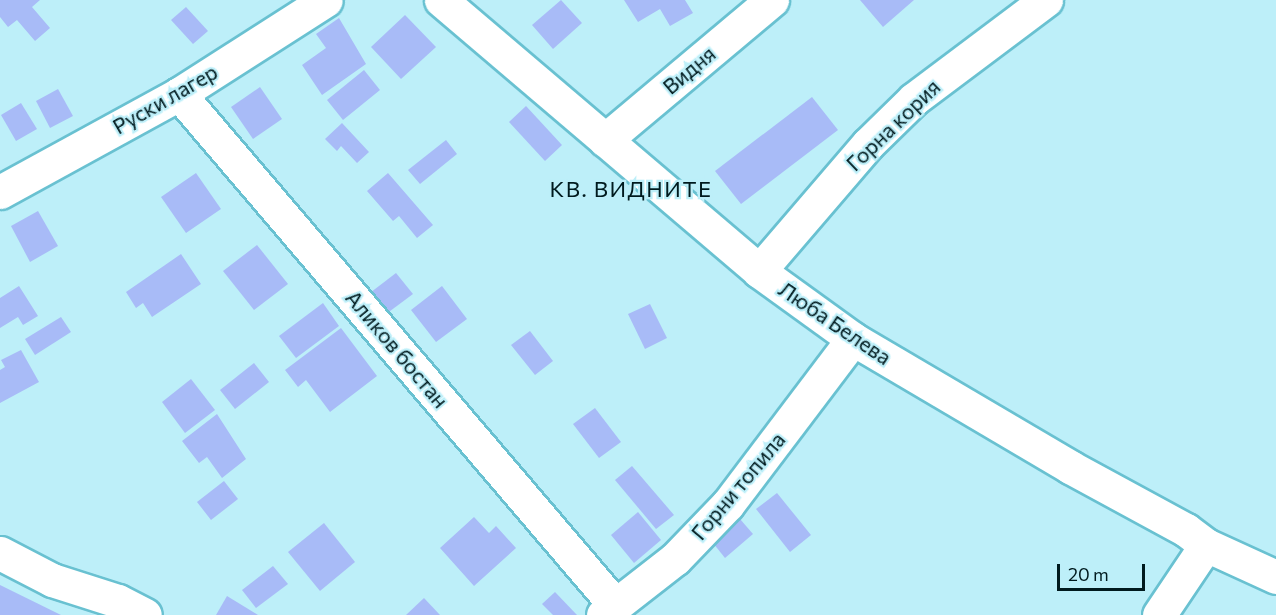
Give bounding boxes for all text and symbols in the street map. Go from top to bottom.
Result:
street label: Видня [658,41,720,99]
street label: Руски лагер [108,59,222,139]
street label: Горна кория [841,74,945,176]
district label: КВ. ВИДНИТЕ [549,176,713,202]
street label: Люба Белева [774,276,896,370]
street label: Аликов бостан [341,285,453,413]
street label: Горни топила [686,427,790,545]
scale bar [1060,552,1148,590]
text: 20 m [1068,563,1109,585]

